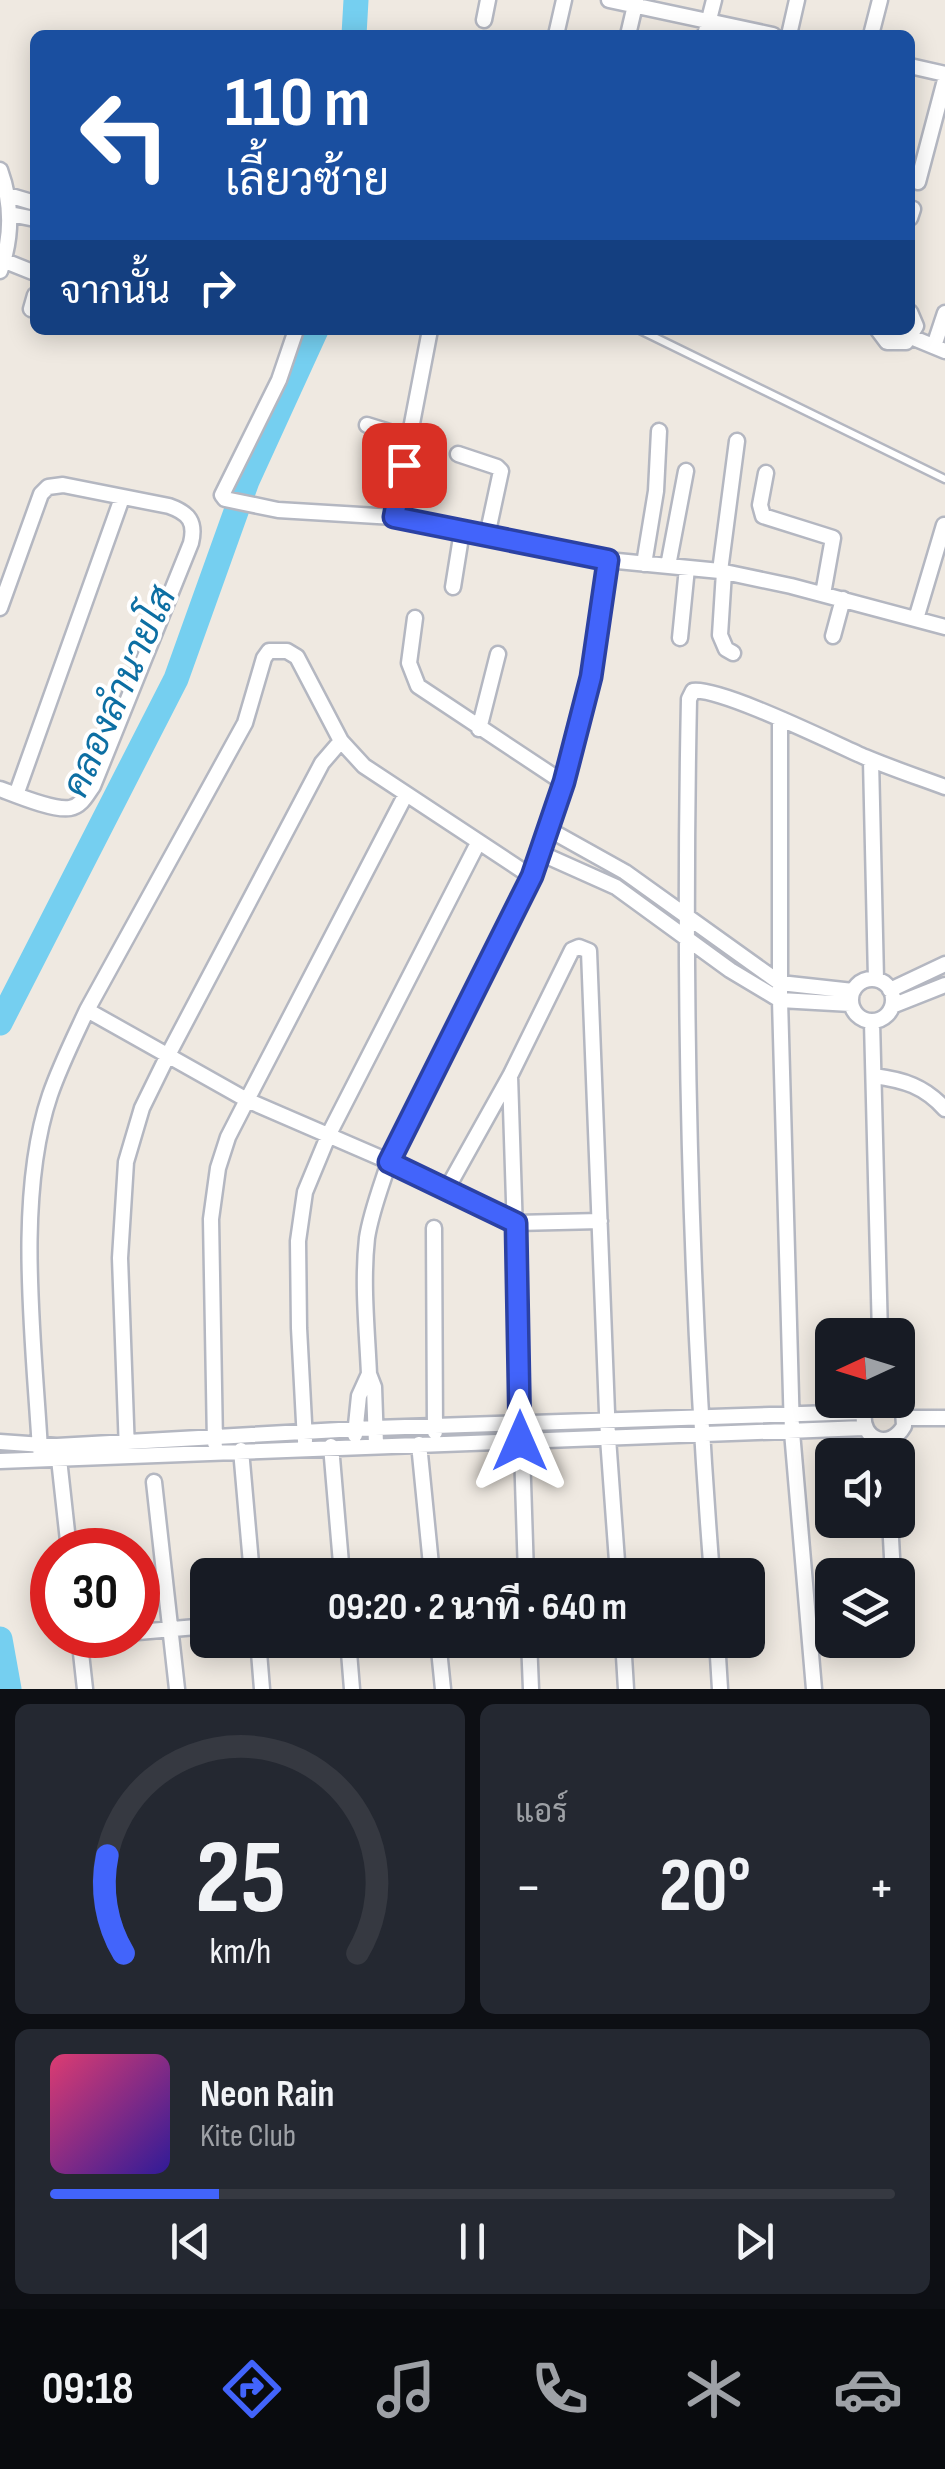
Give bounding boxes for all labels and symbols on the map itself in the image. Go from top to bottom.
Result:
pin [362,423,447,508]
water label: คลองลำนายโส [51,578,187,804]
north arrow [815,1318,915,1418]
position arrow [468,1389,572,1493]
speed limit sign: 30 [30,1528,160,1658]

